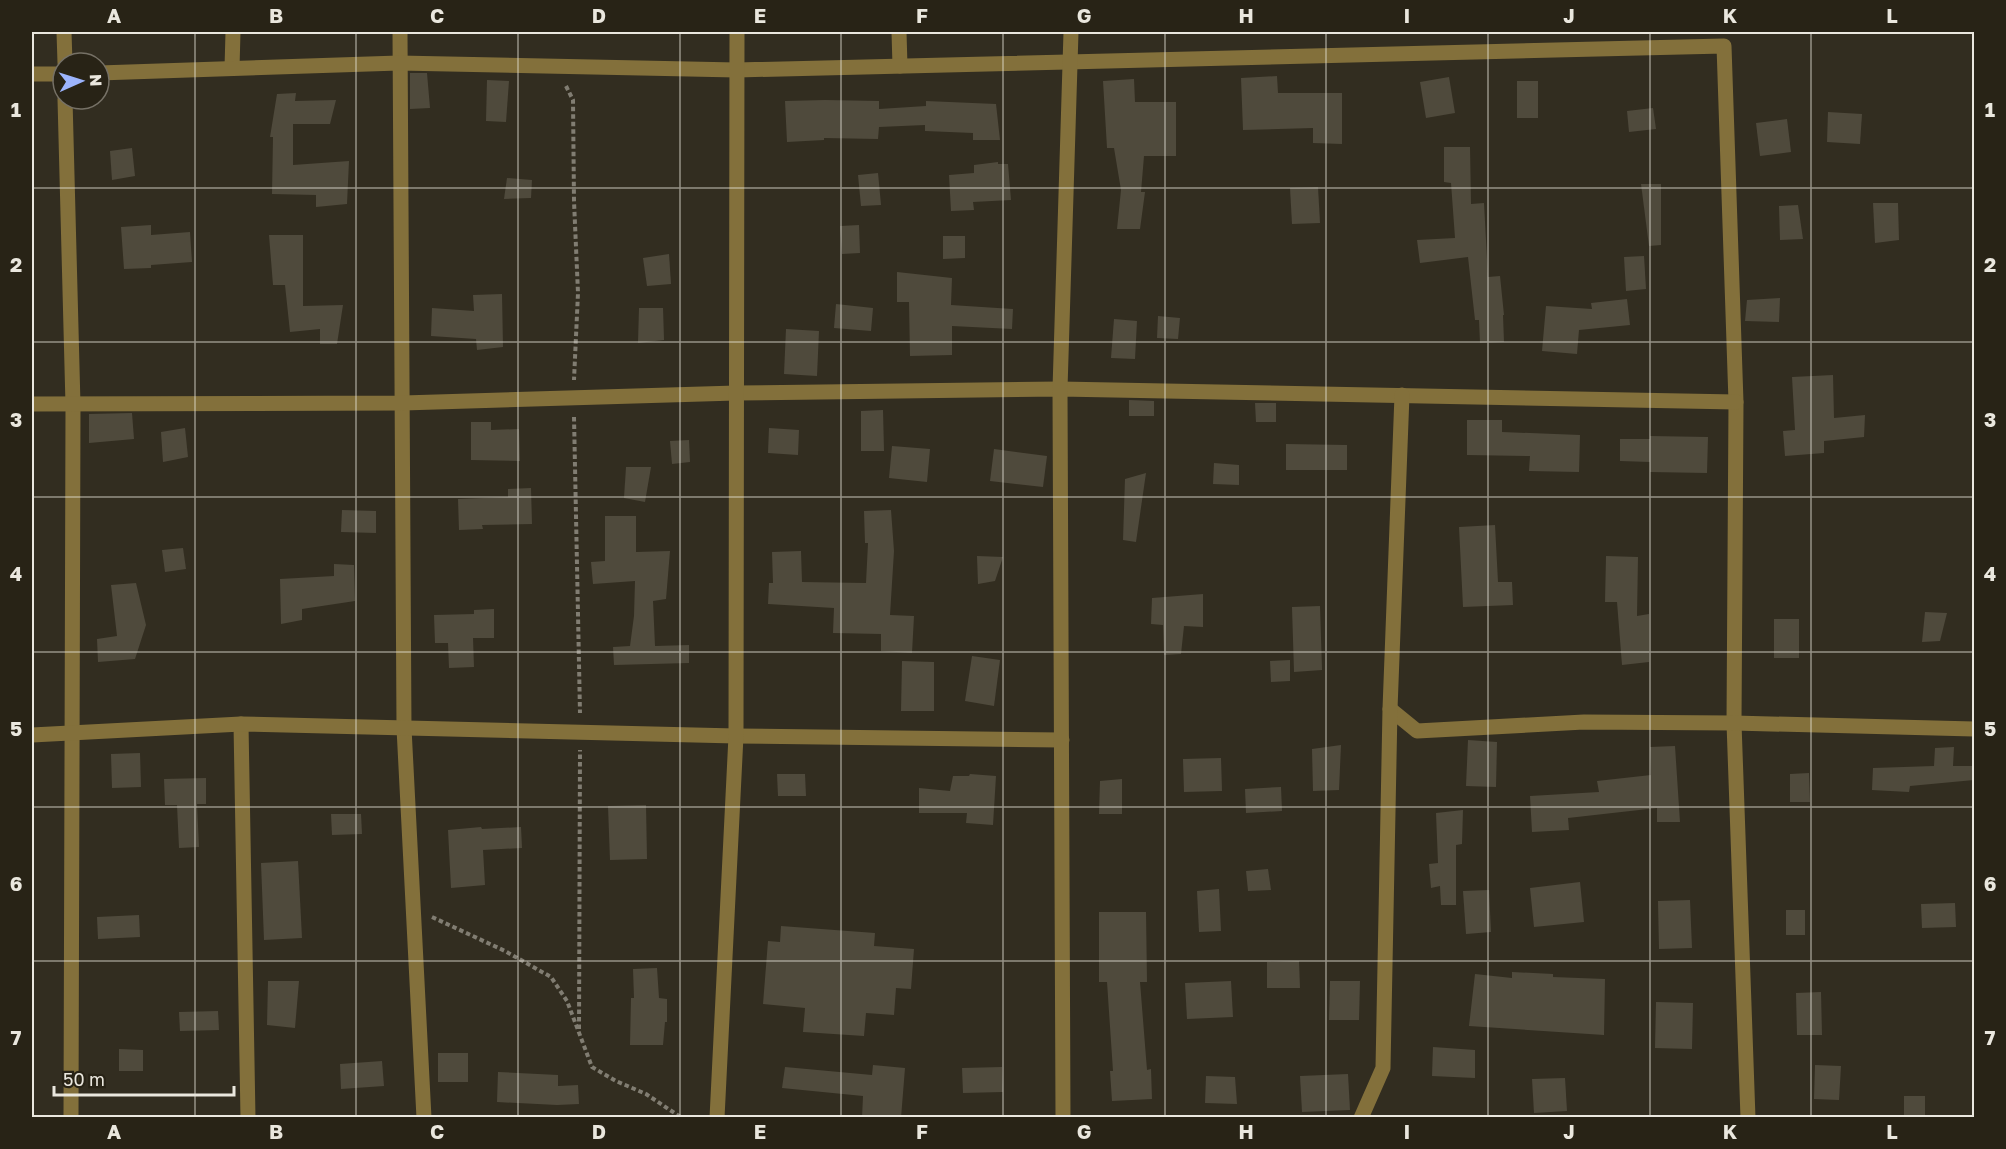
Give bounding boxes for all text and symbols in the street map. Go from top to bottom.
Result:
text: A [107,3,121,27]
text: B [269,3,283,27]
text: C [430,3,444,27]
text: D [592,3,606,27]
text: E [754,3,766,27]
text: F [916,3,928,27]
text: G [1077,3,1091,27]
text: H [1238,3,1254,27]
text: I [1404,3,1410,27]
text: J [1563,3,1575,27]
text: K [1723,3,1738,27]
text: L [1886,3,1898,27]
north arrow [51,51,111,111]
text: N [86,74,106,87]
text: 1 [11,97,21,121]
text: 1 [1985,97,1995,121]
text: 2 [10,252,22,276]
text: 2 [1984,252,1996,276]
text: 3 [10,407,22,431]
text: 3 [1984,407,1996,431]
text: 4 [10,561,22,585]
text: 4 [1984,561,1996,585]
text: 5 [10,716,22,740]
text: 5 [1984,716,1996,740]
text: 6 [10,871,22,895]
text: 6 [1984,871,1996,895]
text: 7 [11,1025,22,1049]
text: 7 [1985,1025,1996,1049]
scale bar [54,1059,234,1097]
text: 50 m [63,1068,105,1090]
text: A [107,1119,121,1143]
text: B [269,1119,283,1143]
text: C [430,1119,444,1143]
text: D [592,1119,606,1143]
text: E [754,1119,766,1143]
text: F [916,1119,928,1143]
text: G [1077,1119,1091,1143]
text: H [1238,1119,1254,1143]
text: I [1404,1119,1410,1143]
text: J [1563,1119,1575,1143]
text: K [1723,1119,1738,1143]
text: L [1886,1119,1898,1143]

